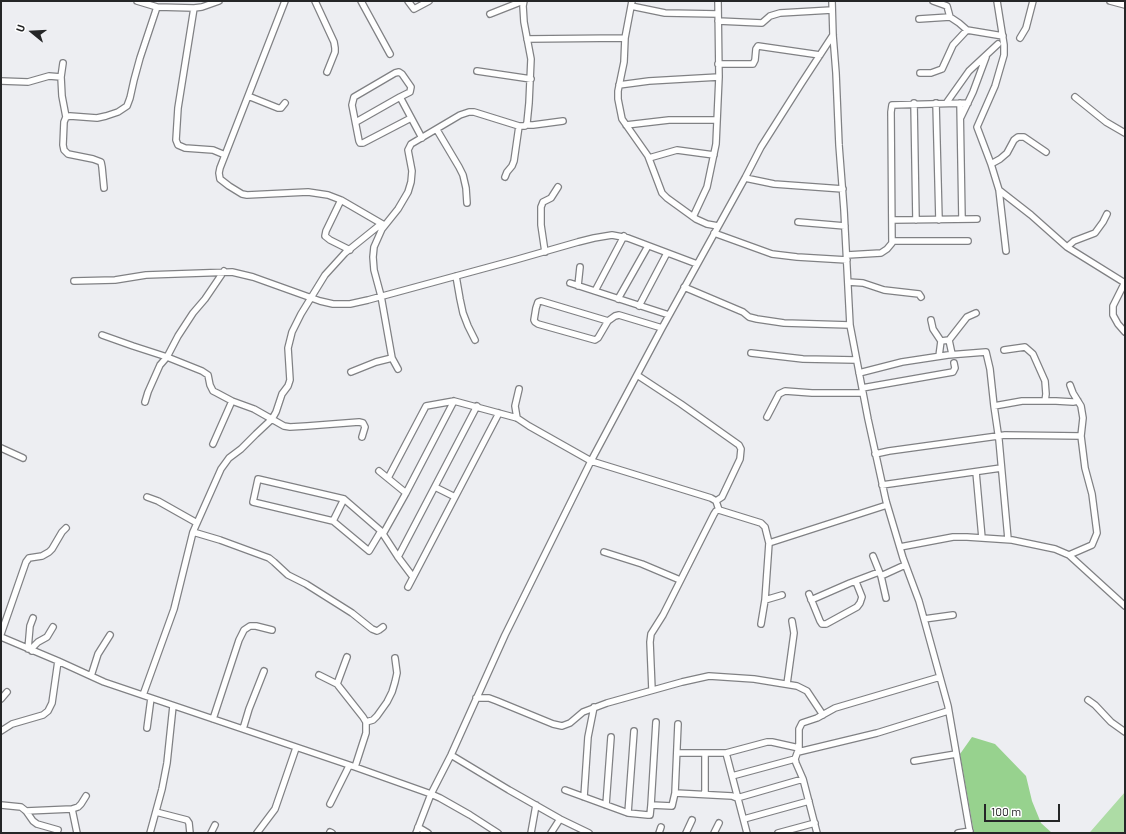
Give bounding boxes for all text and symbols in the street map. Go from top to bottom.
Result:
north arrow [12,12,52,52]
text: U [13,23,27,33]
scale bar [986,796,1062,822]
text: 100 m [991,804,1021,818]

